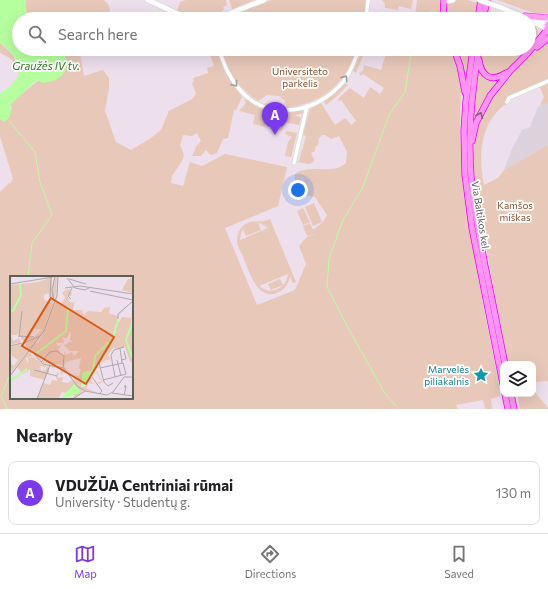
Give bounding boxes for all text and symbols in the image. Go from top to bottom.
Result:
search box [12,12,536,56]
icon: search [26,23,48,45]
text: Search here [58,25,137,43]
water label: Graužės IV tv. [12,59,80,72]
park label: Universiteto parkelis [272,65,328,89]
one-way arrow [340,75,348,82]
one-way arrow [231,79,238,86]
pin: A [262,102,288,135]
one-way arrow [475,112,483,119]
your location [288,180,308,200]
street label: Via Baltikos kel. [470,180,492,252]
park label: Kamšos miškas [497,199,533,223]
inset map [10,276,133,399]
map controls [500,361,536,397]
button: layers [500,361,536,397]
place label: Marvelės piliakalnis [424,363,469,387]
place icon: Marvelės piliakalnis [472,366,490,384]
text: Nearby [16,425,73,446]
text: VDUŽŪA Centriniai rūmai [55,476,233,494]
text: A [25,485,35,501]
text: 130 m [496,485,531,501]
text: University · Studentų g. [55,494,190,510]
tab: Map [74,543,97,580]
tab: Directions [245,543,296,580]
tab: Saved [444,543,474,580]

